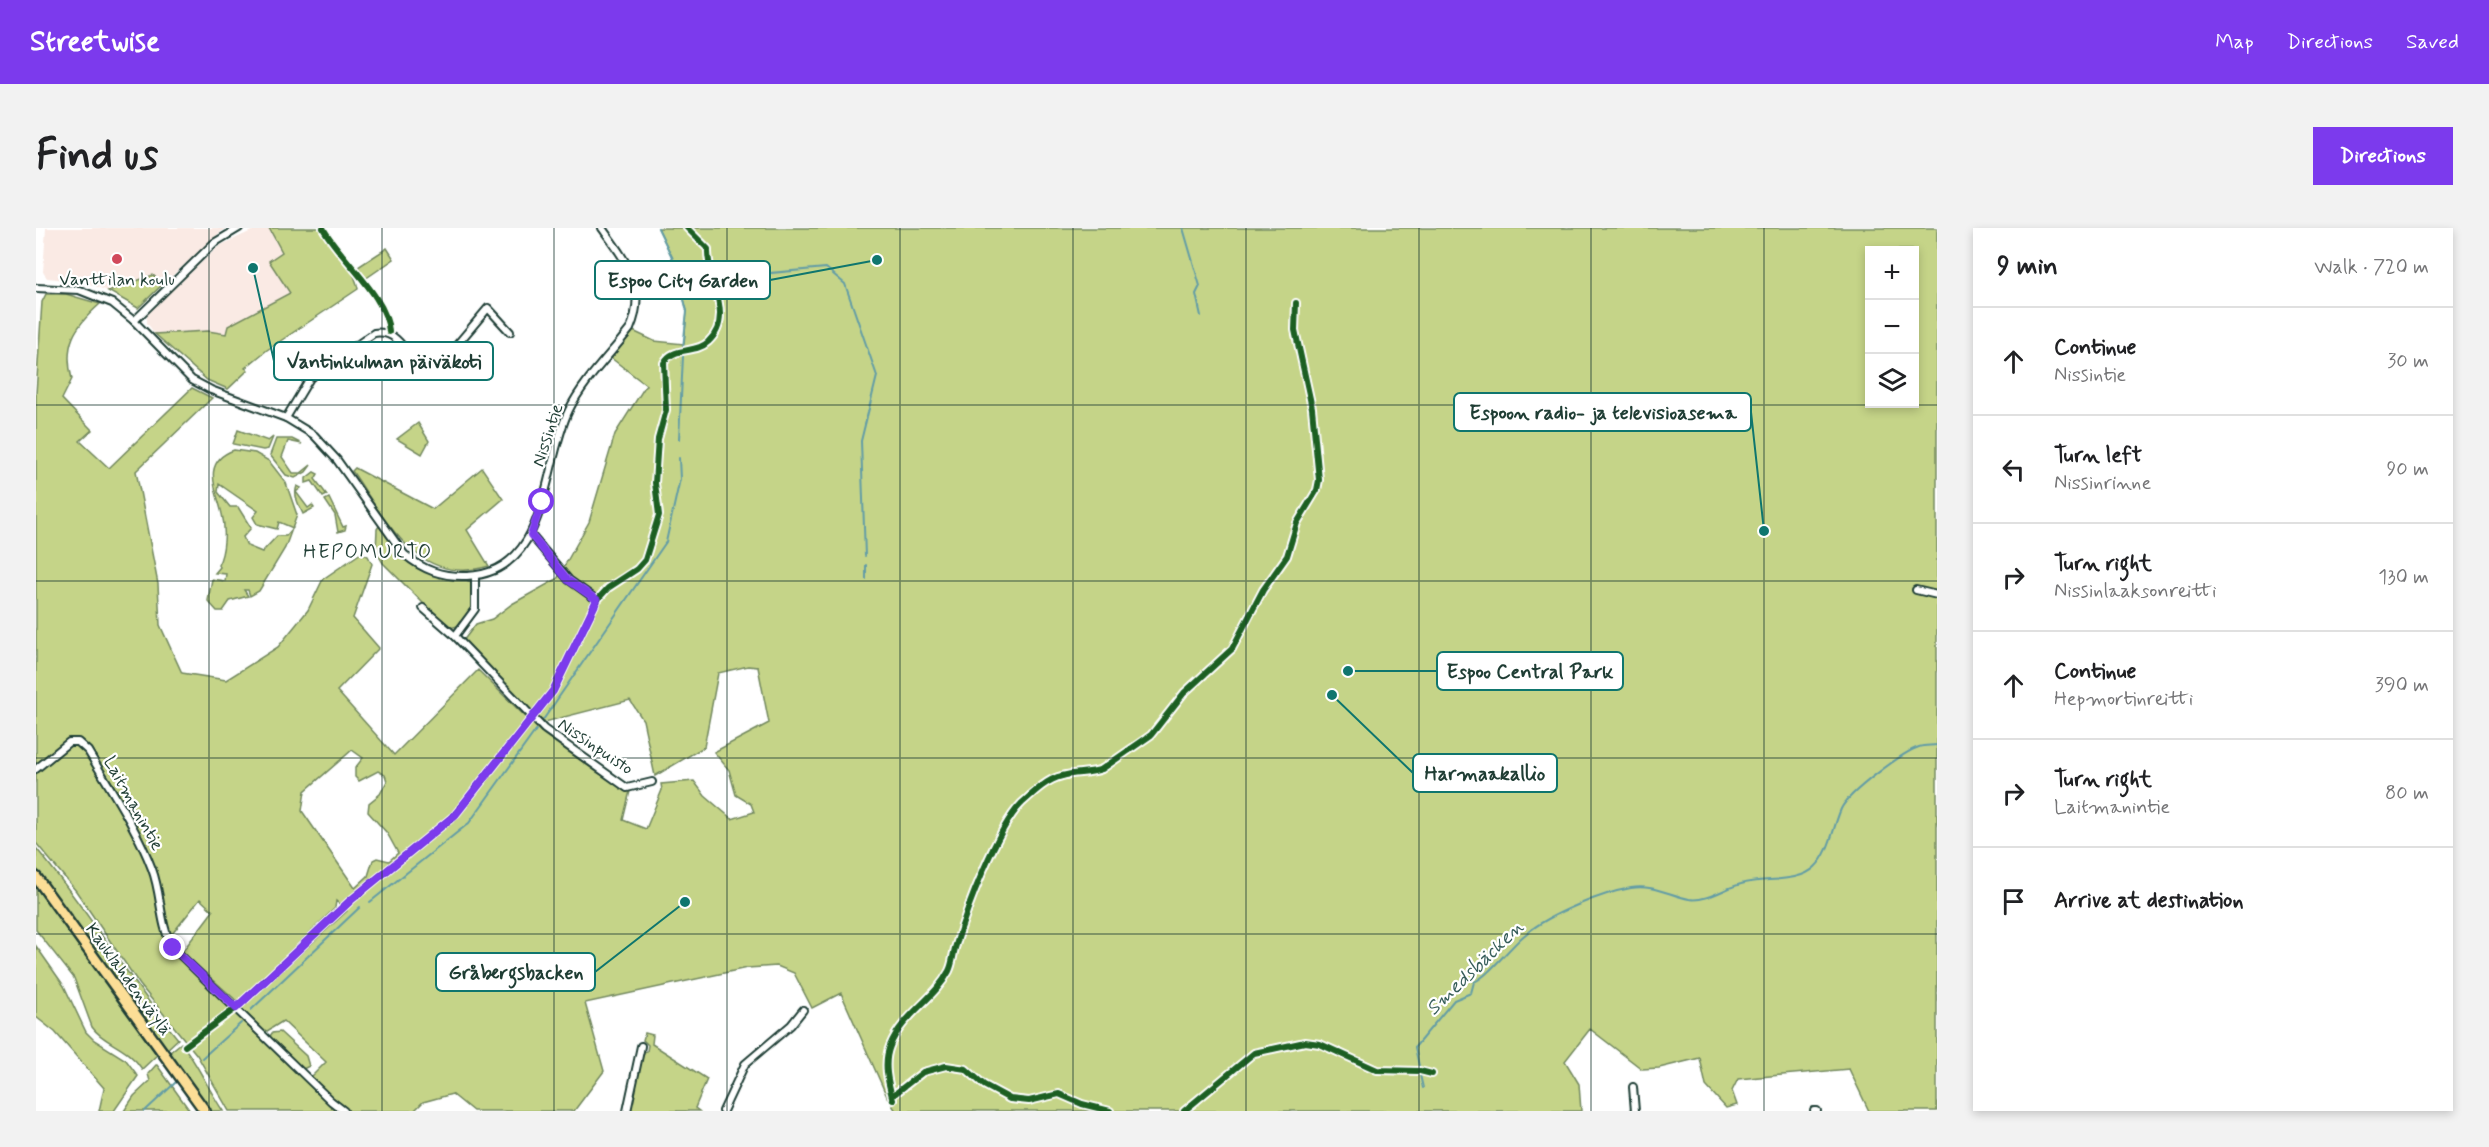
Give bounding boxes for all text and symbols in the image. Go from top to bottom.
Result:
text: Streetwise [30,24,160,61]
text: Map [2215,28,2254,56]
text: Directions [2287,28,2373,56]
text: Saved [2406,28,2459,56]
button: Directions [2313,127,2453,185]
text: Find us [36,129,158,184]
map controls [1865,246,1919,408]
button: + [1865,246,1919,300]
text: 9 min [1997,250,2058,284]
marker: Vanttilan koulu [110,252,124,266]
text: Walk · 720 m [2314,254,2429,281]
callout: Espoo City Garden [595,261,770,299]
place label: Vanttilan koulu [59,268,175,292]
text: Espoo City Garden [608,268,758,295]
button: − [1865,300,1919,354]
text: Continue [2054,334,2136,362]
callout: Vantinkulman päiväkoti [274,342,493,380]
icon: ahead [1997,345,2030,378]
text: 30 m [2387,348,2429,375]
text: Vantinkulman päiväkoti [287,349,481,376]
button: layers [1865,354,1919,408]
text: Nissintie [2054,362,2126,389]
callout: Espoon radio- ja televisioasema [1454,393,1751,431]
text: Espoon radio- ja televisioasema [1469,400,1738,427]
street label: Nissintie [527,401,569,470]
text: Turn left [2054,442,2142,470]
icon: left [1997,453,2030,486]
text: 90 m [2386,456,2429,483]
text: Nissinrinne [2054,470,2151,497]
route start [528,488,554,514]
district label: HEPOMURTO [303,539,433,566]
text: Turn right [2054,550,2152,578]
icon: right [1997,561,2030,594]
text: 130 m [2378,564,2429,591]
text: Nissinlaaksonreitti [2054,578,2217,605]
callout: Espoo Central Park [1437,652,1623,690]
text: Continue [2054,658,2136,686]
text: Espoo Central Park [1446,659,1614,686]
icon: ahead [1997,669,2030,702]
text: 390 m [2375,672,2429,699]
text: Hepmortinreitti [2054,686,2193,713]
street label: Nissinpuisto [553,713,638,781]
street label: Laitmanintie [97,752,169,855]
callout: Harmaakallio [1413,754,1557,792]
text: Harmaakallio [1425,761,1546,788]
text: Turn right [2054,766,2152,794]
icon: right [1997,777,2030,810]
text: 80 m [2385,780,2429,807]
text: Laitmanintie [2054,794,2170,821]
icon: arrive [1997,885,2030,918]
text: Arrive at destination [2054,887,2244,915]
water label: Smedsbäcken [1420,914,1530,1022]
street label: Kauklahdenväylä [79,919,177,1041]
route end [159,934,185,960]
callout: Gråbergsbacken [436,953,595,991]
text: Gråbergsbacken [448,960,584,989]

